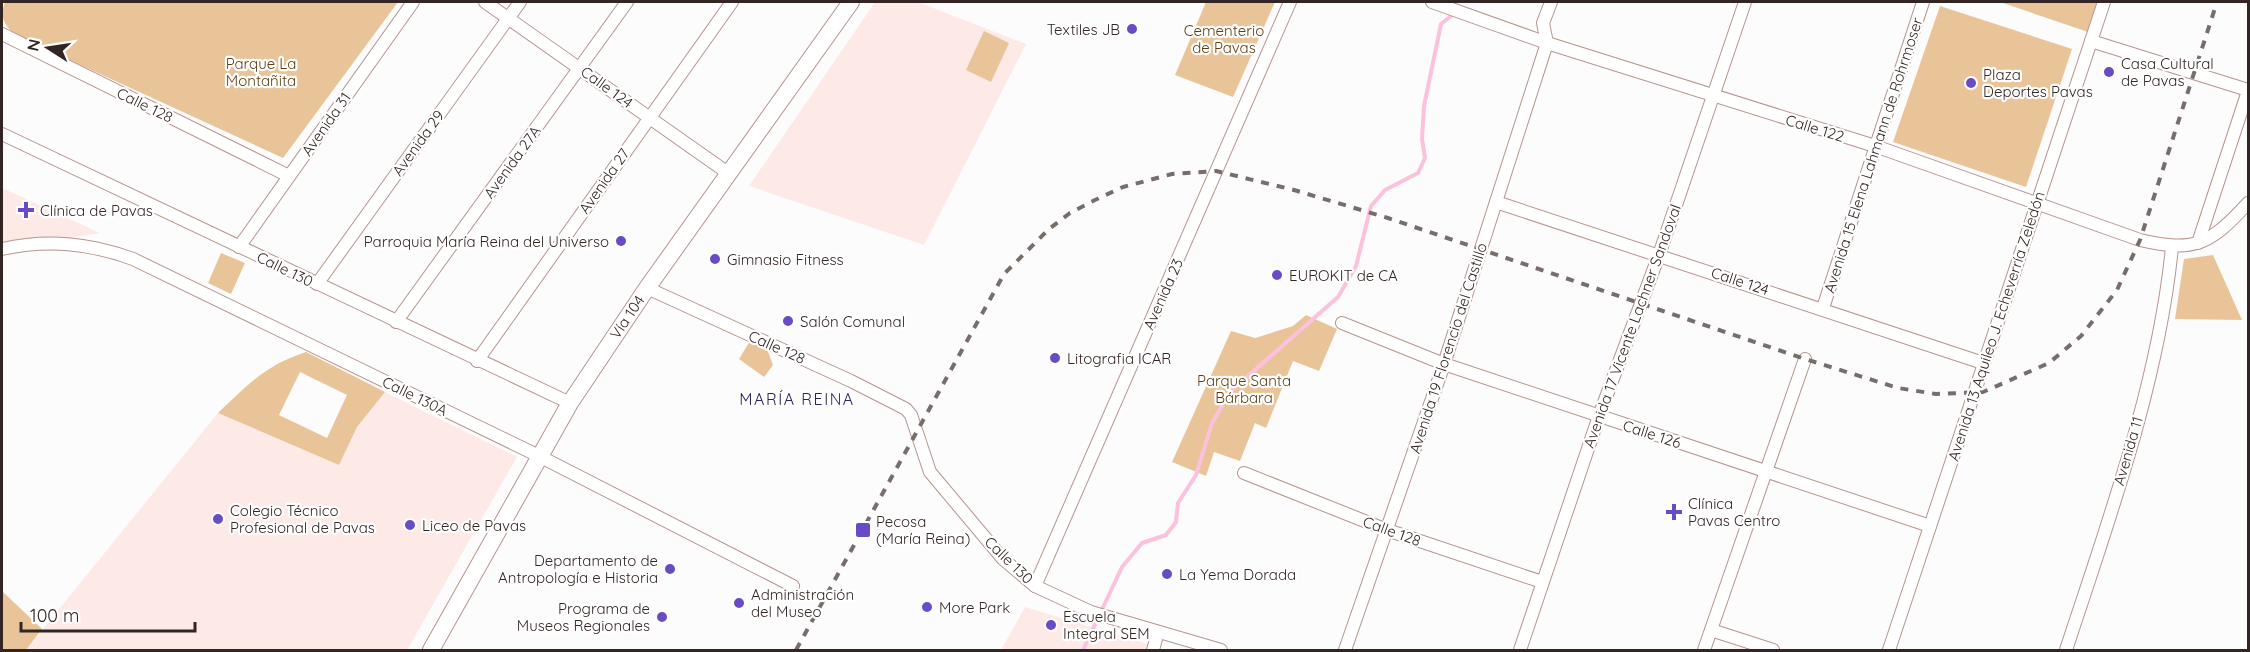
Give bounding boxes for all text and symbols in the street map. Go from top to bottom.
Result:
street label: Avenida 15 Elena Lahmann de Rohrmoser [1819,15,1927,295]
north arrow [18,18,78,78]
place label: Textiles JB [1047,20,1120,39]
park label: Cementerio de Pavas [1184,21,1264,57]
marker: Textiles JB [1125,22,1139,36]
text: N [22,37,44,53]
park label: Parque La Montañita [226,54,296,90]
place label: Casa Cultural de Pavas [2121,54,2214,90]
street label: Calle 124 [577,62,637,112]
place label: Plaza Deportes Pavas [1983,65,2093,101]
marker: Casa Cultural de Pavas [2102,65,2116,79]
marker: Plaza Deportes Pavas [1964,76,1978,90]
street label: Calle 128 [114,83,176,127]
street label: Avenida 31 [297,89,355,159]
street label: Avenida 29 [388,106,448,180]
street label: Calle 122 [1783,110,1847,146]
street label: Avenida 27A [479,122,545,202]
street label: Avenida 27 [575,144,634,217]
street label: Avenida 13 Aquileo J. Echeverría Zeledón [1943,189,2049,463]
marker: Clínica de Pavas [17,201,35,219]
place label: Clínica de Pavas [40,201,153,220]
street label: Avenida 17 Vicente Lachner Sandoval [1579,202,1685,450]
place label: Parroquia María Reina del Universo [364,232,609,251]
marker: Parroquia María Reina del Universo [614,234,628,248]
street label: Avenida 19 Florencio del Castillo [1405,240,1491,456]
street label: Calle 130 [254,247,316,291]
place label: Gimnasio Fitness [727,250,843,269]
marker: Gimnasio Fitness [708,252,722,266]
street label: Avenida 23 [1139,255,1187,333]
street label: Calle 124 [1709,263,1771,299]
place label: EUROKIT de CA [1289,266,1398,285]
marker: EUROKIT de CA [1270,268,1284,282]
street label: Vía 104 [605,291,649,343]
place label: Salón Comunal [800,312,905,331]
marker: Salón Comunal [781,314,795,328]
street label: Calle 128 [746,326,808,368]
place label: Litografia ICAR [1067,349,1171,368]
marker: Litografia ICAR [1048,351,1062,365]
park label: Parque Santa Bárbara [1197,371,1291,407]
street label: Calle 130A [379,372,451,420]
district label: MARÍA REINA [739,389,855,409]
street label: Avenida 11 [2109,414,2147,488]
street label: Calle 126 [1620,416,1684,452]
place label: Clínica Pavas Centro [1688,494,1780,530]
place label: Colegio Técnico Profesional de Pavas [230,501,375,537]
marker: Clínica Pavas Centro [1665,503,1683,521]
marker: Colegio Técnico Profesional de Pavas [211,512,225,526]
place label: Pecosa (María Reina) [876,512,970,548]
street label: Calle 128 [1360,512,1424,550]
place label: Liceo de Pavas [422,516,526,535]
marker: Liceo de Pavas [403,518,417,532]
marker: Pecosa (María Reina) [854,521,872,539]
street label: Calle 130 [981,532,1037,588]
place label: Departamento de Antropología e Historia [498,551,658,587]
marker: Departamento de Antropología e Historia [663,562,677,576]
place label: La Yema Dorada [1179,565,1296,584]
marker: La Yema Dorada [1160,567,1174,581]
place label: Administración del Museo [751,585,854,621]
scale bar [21,595,195,633]
marker: Administración del Museo [732,596,746,610]
place label: More Park [939,598,1010,617]
place label: Programa de Museos Regionales [517,599,650,635]
marker: More Park [920,600,934,614]
text: 100 m [30,604,79,627]
place label: Escuela Integral SEM [1063,607,1150,643]
marker: Programa de Museos Regionales [655,610,669,624]
marker: Escuela Integral SEM [1044,618,1058,632]

